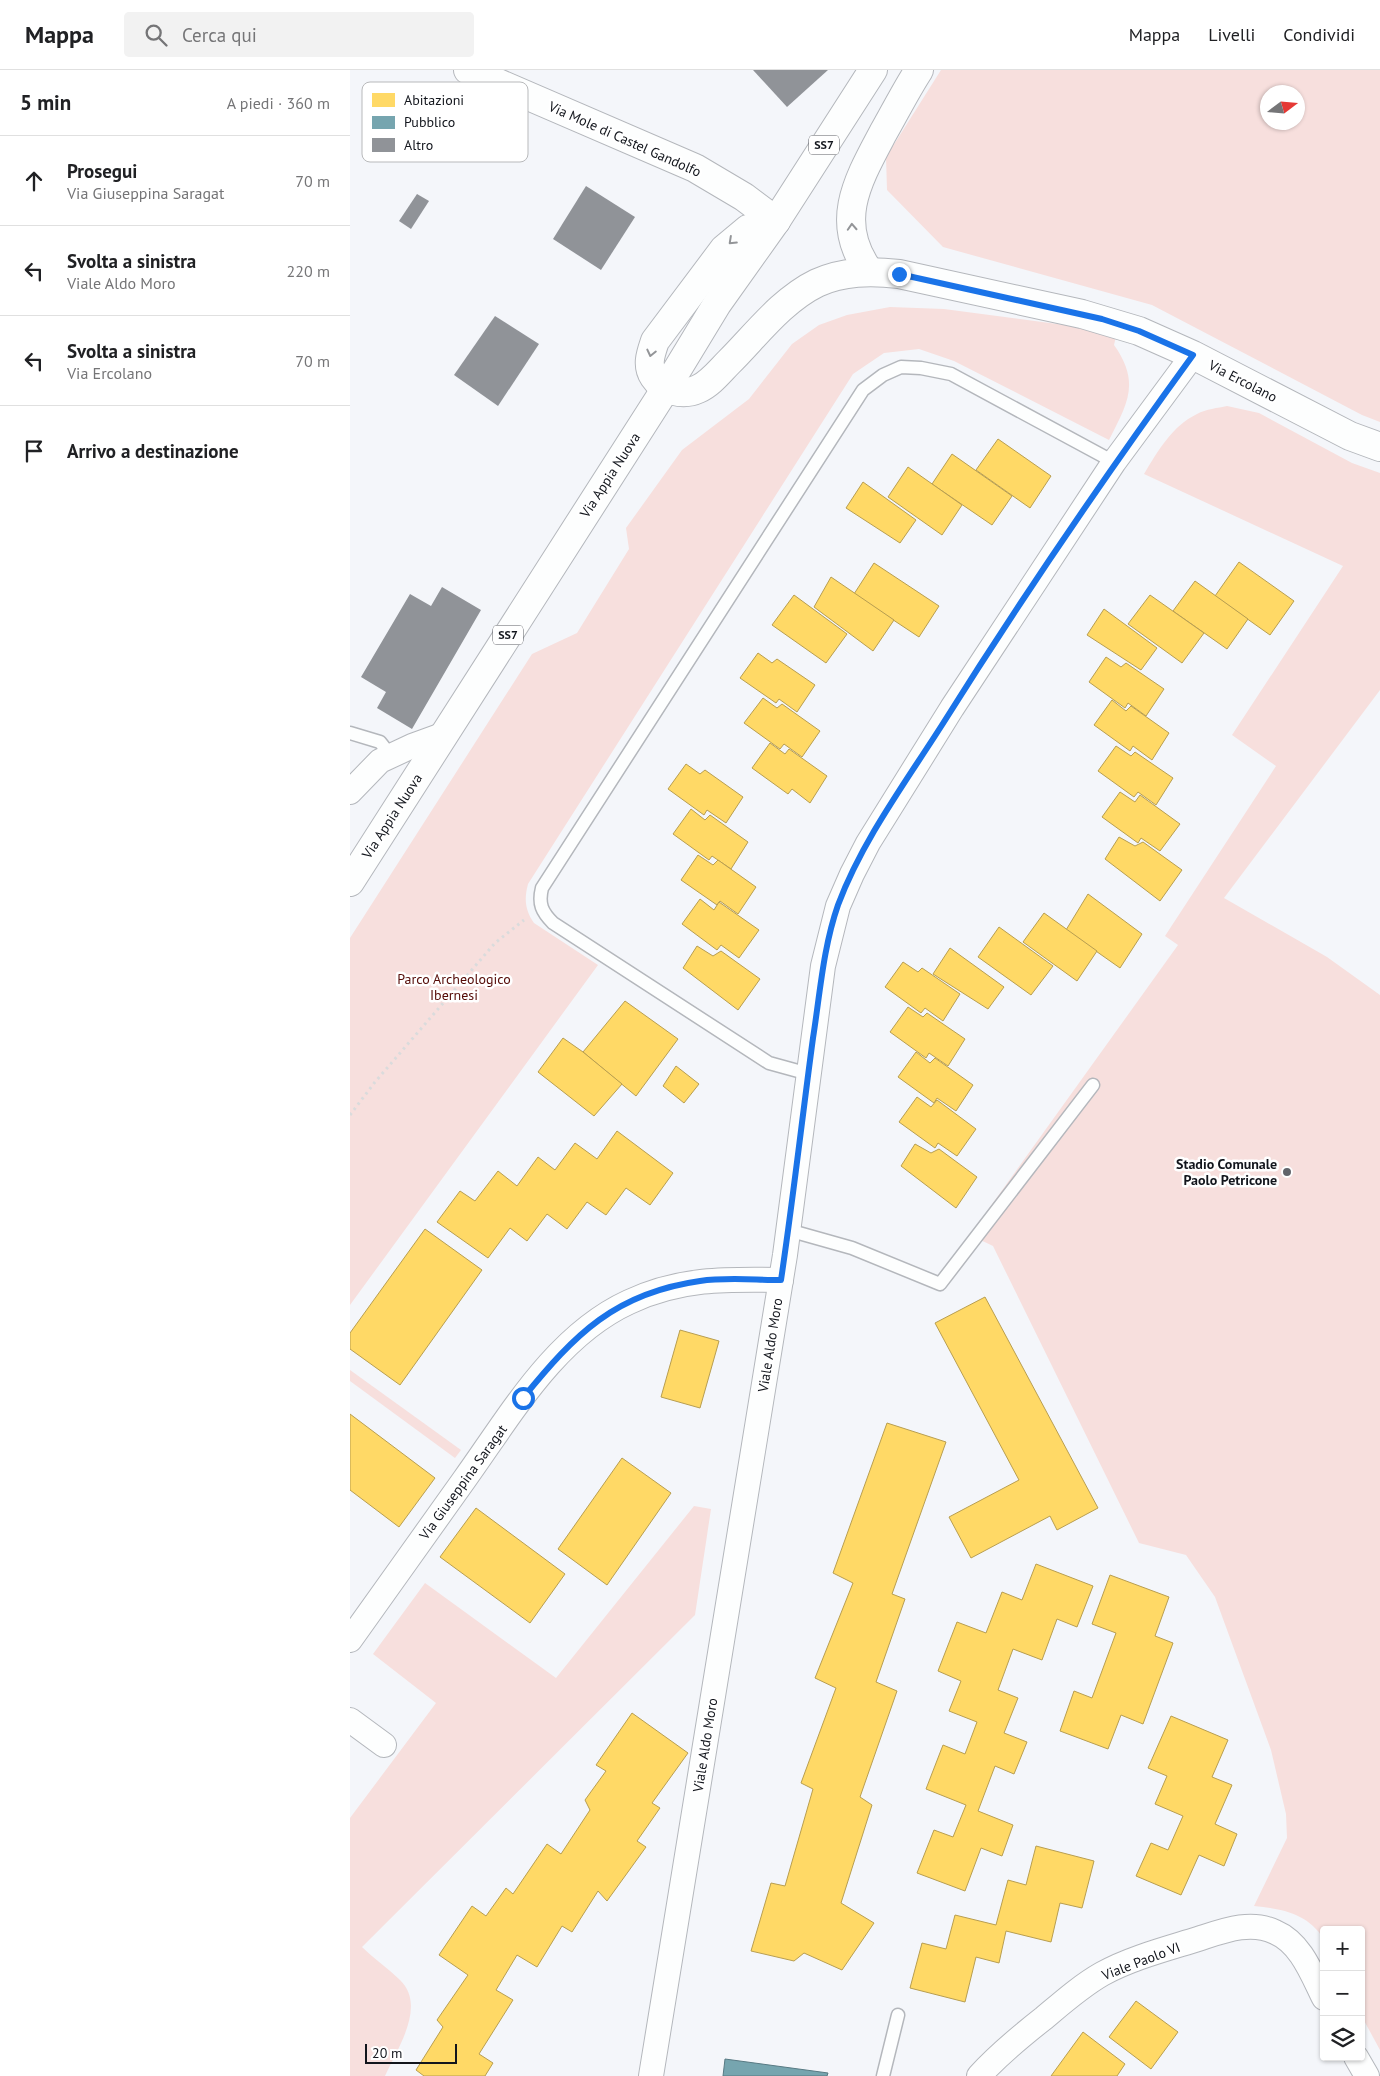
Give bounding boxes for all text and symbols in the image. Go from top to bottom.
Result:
search box [124,12,474,57]
text: Mappa [25,19,94,50]
icon: search [142,21,170,49]
text: Cerca qui [182,23,257,47]
text: Mappa [1129,23,1180,46]
text: Livelli [1208,23,1255,46]
text: Condividi [1283,23,1355,46]
legend [362,82,528,162]
north arrow [1260,85,1305,130]
text: 5 min [20,89,71,116]
text: Abitazioni [404,91,464,109]
text: A piedi · 360 m [227,93,330,113]
street label: Via Mole di Castel Gandolfo [545,97,704,181]
text: Pubblico [404,113,455,131]
text: Altro [404,136,433,154]
road number: SS7 [809,136,839,154]
text: Prosegui [67,159,137,183]
icon: ahead [20,167,48,195]
text: 70 m [295,171,330,191]
text: Via Giuseppina Saragat [67,183,224,203]
one-way arrow [847,223,857,230]
one-way arrow [729,235,738,244]
text: Svolta a sinistra [67,249,196,273]
icon: left [20,257,48,285]
text: 220 m [287,261,330,281]
route end [888,263,911,286]
text: Viale Aldo Moro [67,273,176,293]
text: Svolta a sinistra [67,339,196,363]
icon: left [20,347,48,375]
one-way arrow [646,349,657,358]
text: 70 m [295,351,330,371]
street label: Via Ercolano [1205,356,1280,406]
text: Via Ercolano [67,363,152,383]
street label: Via Appia Nuova [575,429,644,522]
icon: arrive [20,437,48,465]
text: Arrivo a destinazione [67,439,239,463]
road number: SS7 [493,626,523,644]
street label: Via Appia Nuova [357,770,426,863]
park label: Parco Archeologico Ibernesi [397,970,511,1004]
place label: Stadio Comunale Paolo Petricone [1176,1155,1277,1189]
marker: Stadio Comunale Paolo Petricone [1281,1166,1293,1178]
street label: Viale Aldo Moro [754,1297,786,1394]
route start [512,1387,535,1410]
street label: Via Giuseppina Saragat [415,1421,511,1544]
street label: Viale Aldo Moro [689,1697,721,1794]
map controls [1320,1926,1365,2061]
button: + [1320,1926,1365,1971]
street label: Viale Paolo VI [1098,1938,1183,1985]
button: − [1320,1971,1365,2016]
button: layers [1320,2016,1365,2061]
scale bar [365,2041,458,2064]
text: 20 m [372,2044,402,2062]

